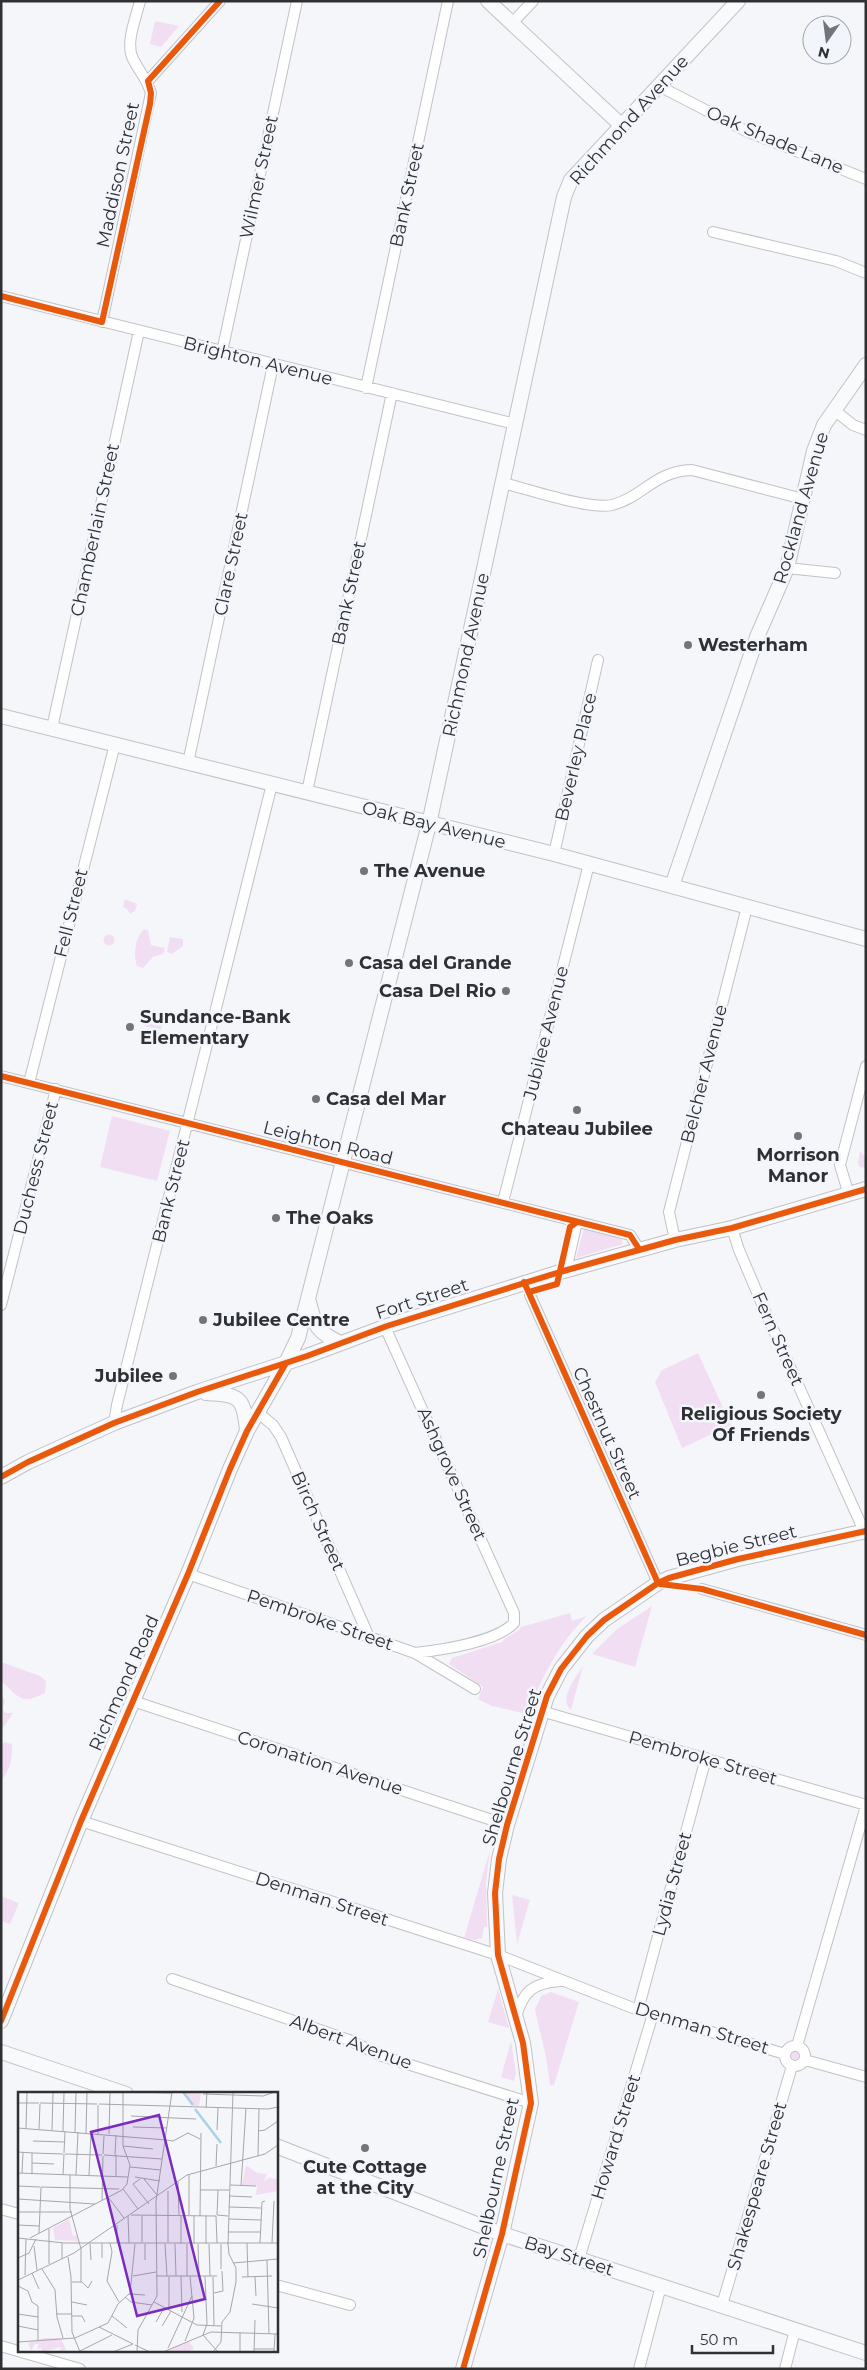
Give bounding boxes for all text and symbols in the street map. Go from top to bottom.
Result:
north arrow [802,15,852,65]
text: N [816,43,832,63]
street label: Richmond Avenue [565,50,693,190]
street label: Maddison Street [92,100,144,250]
street label: Oak Shade Lane [703,101,847,179]
street label: Wilmer Street [235,113,283,241]
street label: Bank Street [385,141,429,249]
street label: Brighton Avenue [181,332,335,390]
street label: Rockland Avenue [769,429,833,587]
street label: Chamberlain Street [66,441,124,619]
street label: Clare Street [209,510,253,618]
street label: Bank Street [327,539,371,647]
street label: Richmond Avenue [438,571,494,739]
place label: Westerham [698,634,808,656]
marker: Westerham [682,639,694,651]
street label: Beverley Place [551,691,601,823]
street label: Oak Bay Avenue [360,796,508,854]
place label: The Avenue [374,860,485,882]
marker: The Avenue [358,865,370,877]
street label: Fell Street [49,866,93,960]
place label: Casa del Grande [359,952,512,974]
marker: Casa del Grande [343,957,355,969]
street label: Jubilee Avenue [518,964,573,1103]
place label: Casa Del Rio [379,980,496,1002]
marker: Casa Del Rio [500,985,512,997]
street label: Belcher Avenue [676,1002,732,1146]
place label: Sundance-Bank Elementary [140,1006,291,1049]
marker: Sundance-Bank Elementary [124,1021,136,1033]
place label: Casa del Mar [326,1088,446,1110]
marker: Casa del Mar [310,1093,322,1105]
street label: Duchess Street [9,1099,63,1237]
marker: Chateau Jubilee [571,1104,583,1116]
street label: Leighton Road [261,1116,395,1170]
place label: Chateau Jubilee [501,1118,653,1140]
marker: Morrison Manor [792,1130,804,1142]
street label: Bank Street [147,1137,195,1245]
place label: Morrison Manor [756,1144,840,1187]
place label: The Oaks [286,1207,374,1229]
marker: The Oaks [270,1212,282,1224]
street label: Fort Street [373,1274,471,1324]
street label: Fern Street [748,1289,808,1389]
place label: Jubilee Centre [212,1309,350,1331]
marker: Jubilee Centre [197,1314,209,1326]
street label: Chestnut Street [568,1363,646,1503]
place label: Jubilee [94,1365,163,1387]
marker: Jubilee [167,1370,179,1382]
marker: Religious Society Of Friends [755,1389,767,1401]
place label: Religious Society Of Friends [680,1403,842,1446]
street label: Ashgrove Street [413,1404,491,1544]
street label: Birch Street [286,1468,350,1574]
street label: Begbie Street [673,1520,799,1572]
street label: Pembroke Street [244,1585,396,1655]
street label: Richmond Road [84,1612,164,1754]
street label: Shelbourne Street [478,1685,546,1849]
street label: Coronation Avenue [234,1726,406,1800]
street label: Pembroke Street [626,1726,780,1790]
street label: Lydia Street [648,1830,696,1938]
street label: Denman Street [253,1867,391,1931]
street label: Denman Street [632,1997,772,2059]
street label: Albert Avenue [287,2010,415,2074]
street label: Howard Street [586,2072,646,2202]
inset map [18,2092,278,2352]
street label: Shelbourne Street [468,2096,524,2260]
street label: Shakespeare Street [722,2099,792,2273]
marker: Cute Cottage at the City [359,2142,371,2154]
place label: Cute Cottage at the City [303,2156,427,2199]
street label: Bay Street [522,2231,616,2281]
scale bar [692,2322,773,2354]
text: 50 m [700,2330,738,2349]

